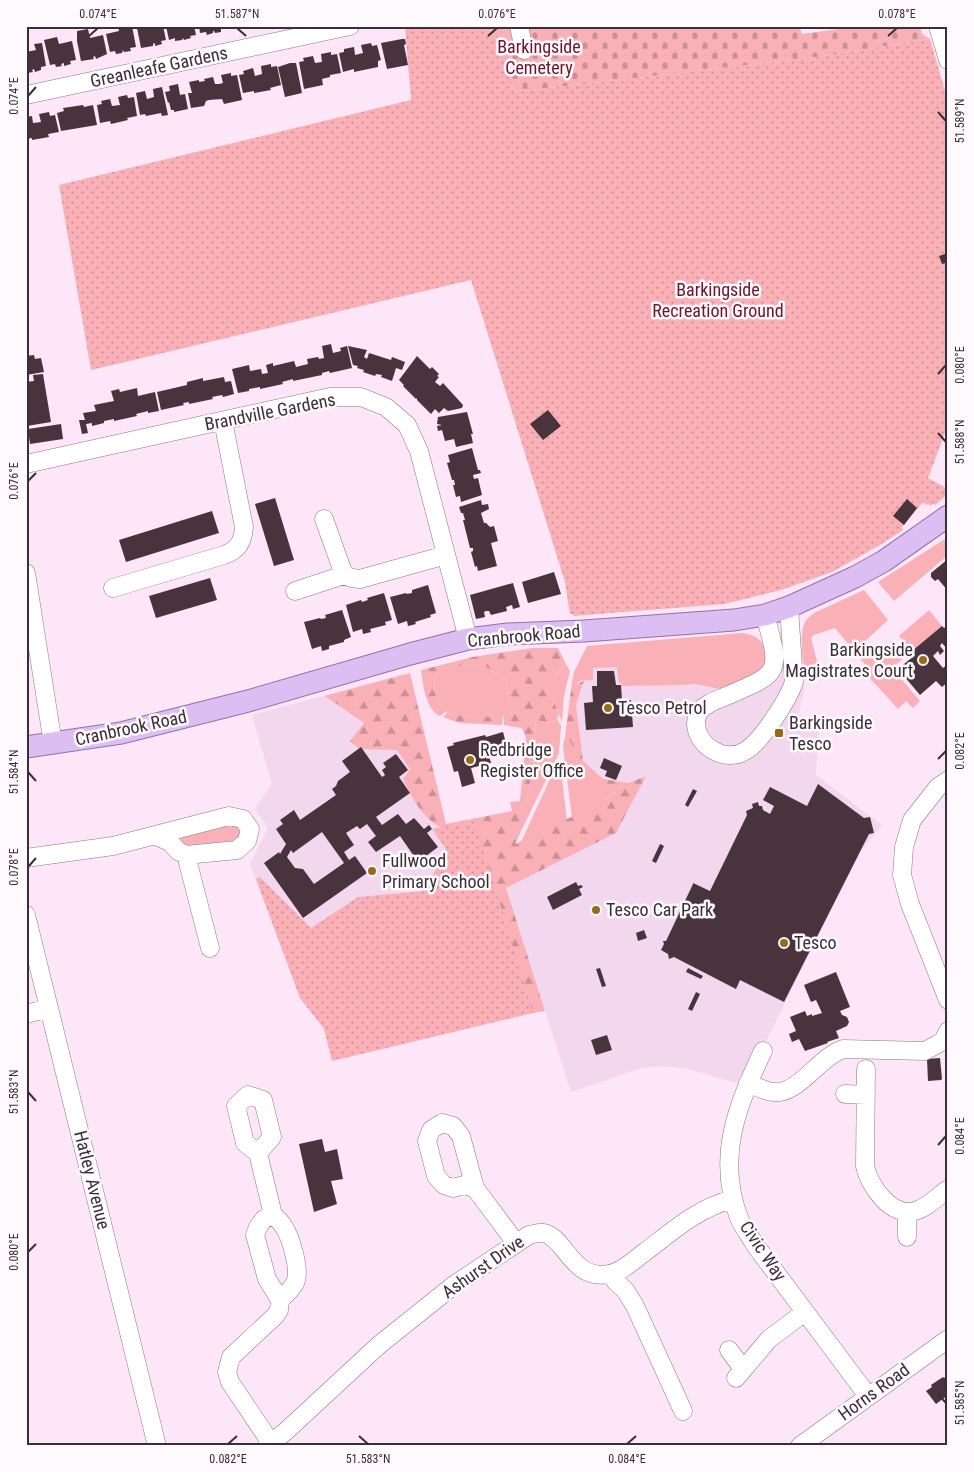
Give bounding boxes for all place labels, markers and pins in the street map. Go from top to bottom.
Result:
place label: Barkingside Magistrates Court [785,639,913,681]
marker: Barkingside Magistrates Court [917,654,929,666]
place label: Tesco Petrol [618,697,707,718]
marker: Tesco Petrol [602,702,614,714]
place label: Barkingside Tesco [789,712,872,754]
marker: Barkingside Tesco [773,727,785,739]
place label: Redbridge Register Office [480,739,584,781]
marker: Redbridge Register Office [464,754,476,766]
place label: Fullwood Primary School [382,850,490,892]
marker: Fullwood Primary School [366,865,378,877]
place label: Tesco Car Park [606,899,713,920]
marker: Tesco Car Park [590,904,602,916]
place label: Tesco [794,932,837,953]
marker: Tesco [778,937,790,949]

